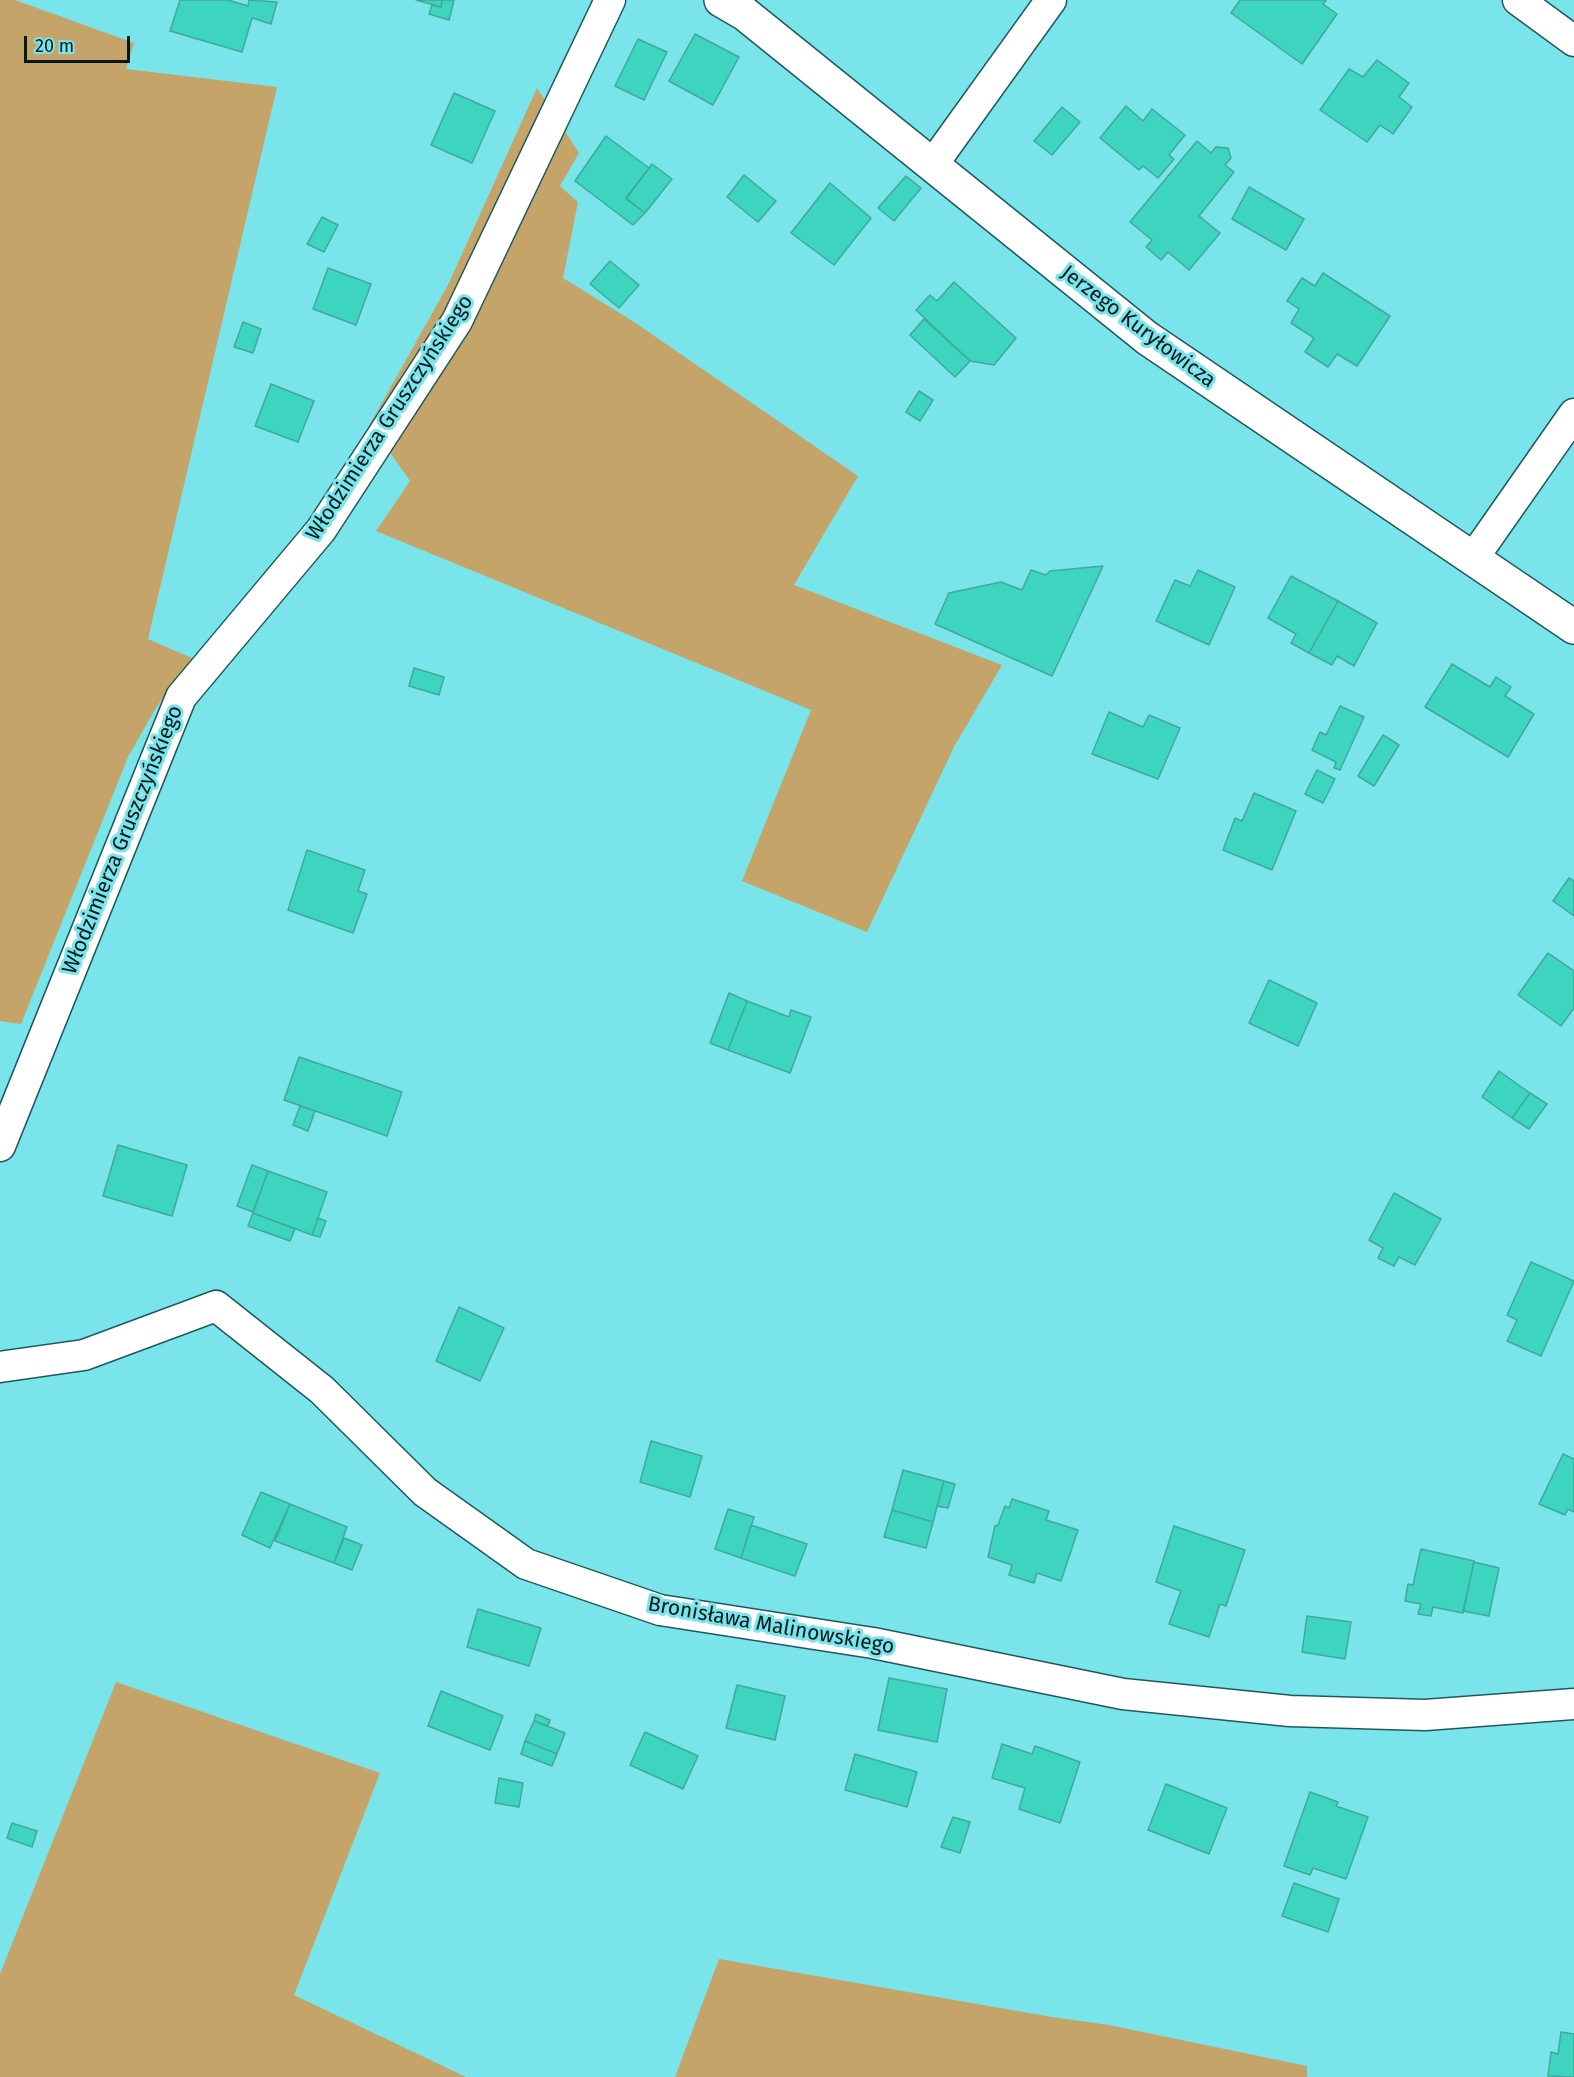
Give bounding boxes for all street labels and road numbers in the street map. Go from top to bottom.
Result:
street label: Jerzego Kuryłowicza [1056,261,1220,393]
street label: Włodzimierza Gruszczyńskiego [301,290,479,546]
street label: Włodzimierza Gruszczyńskiego [57,702,189,978]
street label: Bronisława Malinowskiego [646,1592,896,1660]

